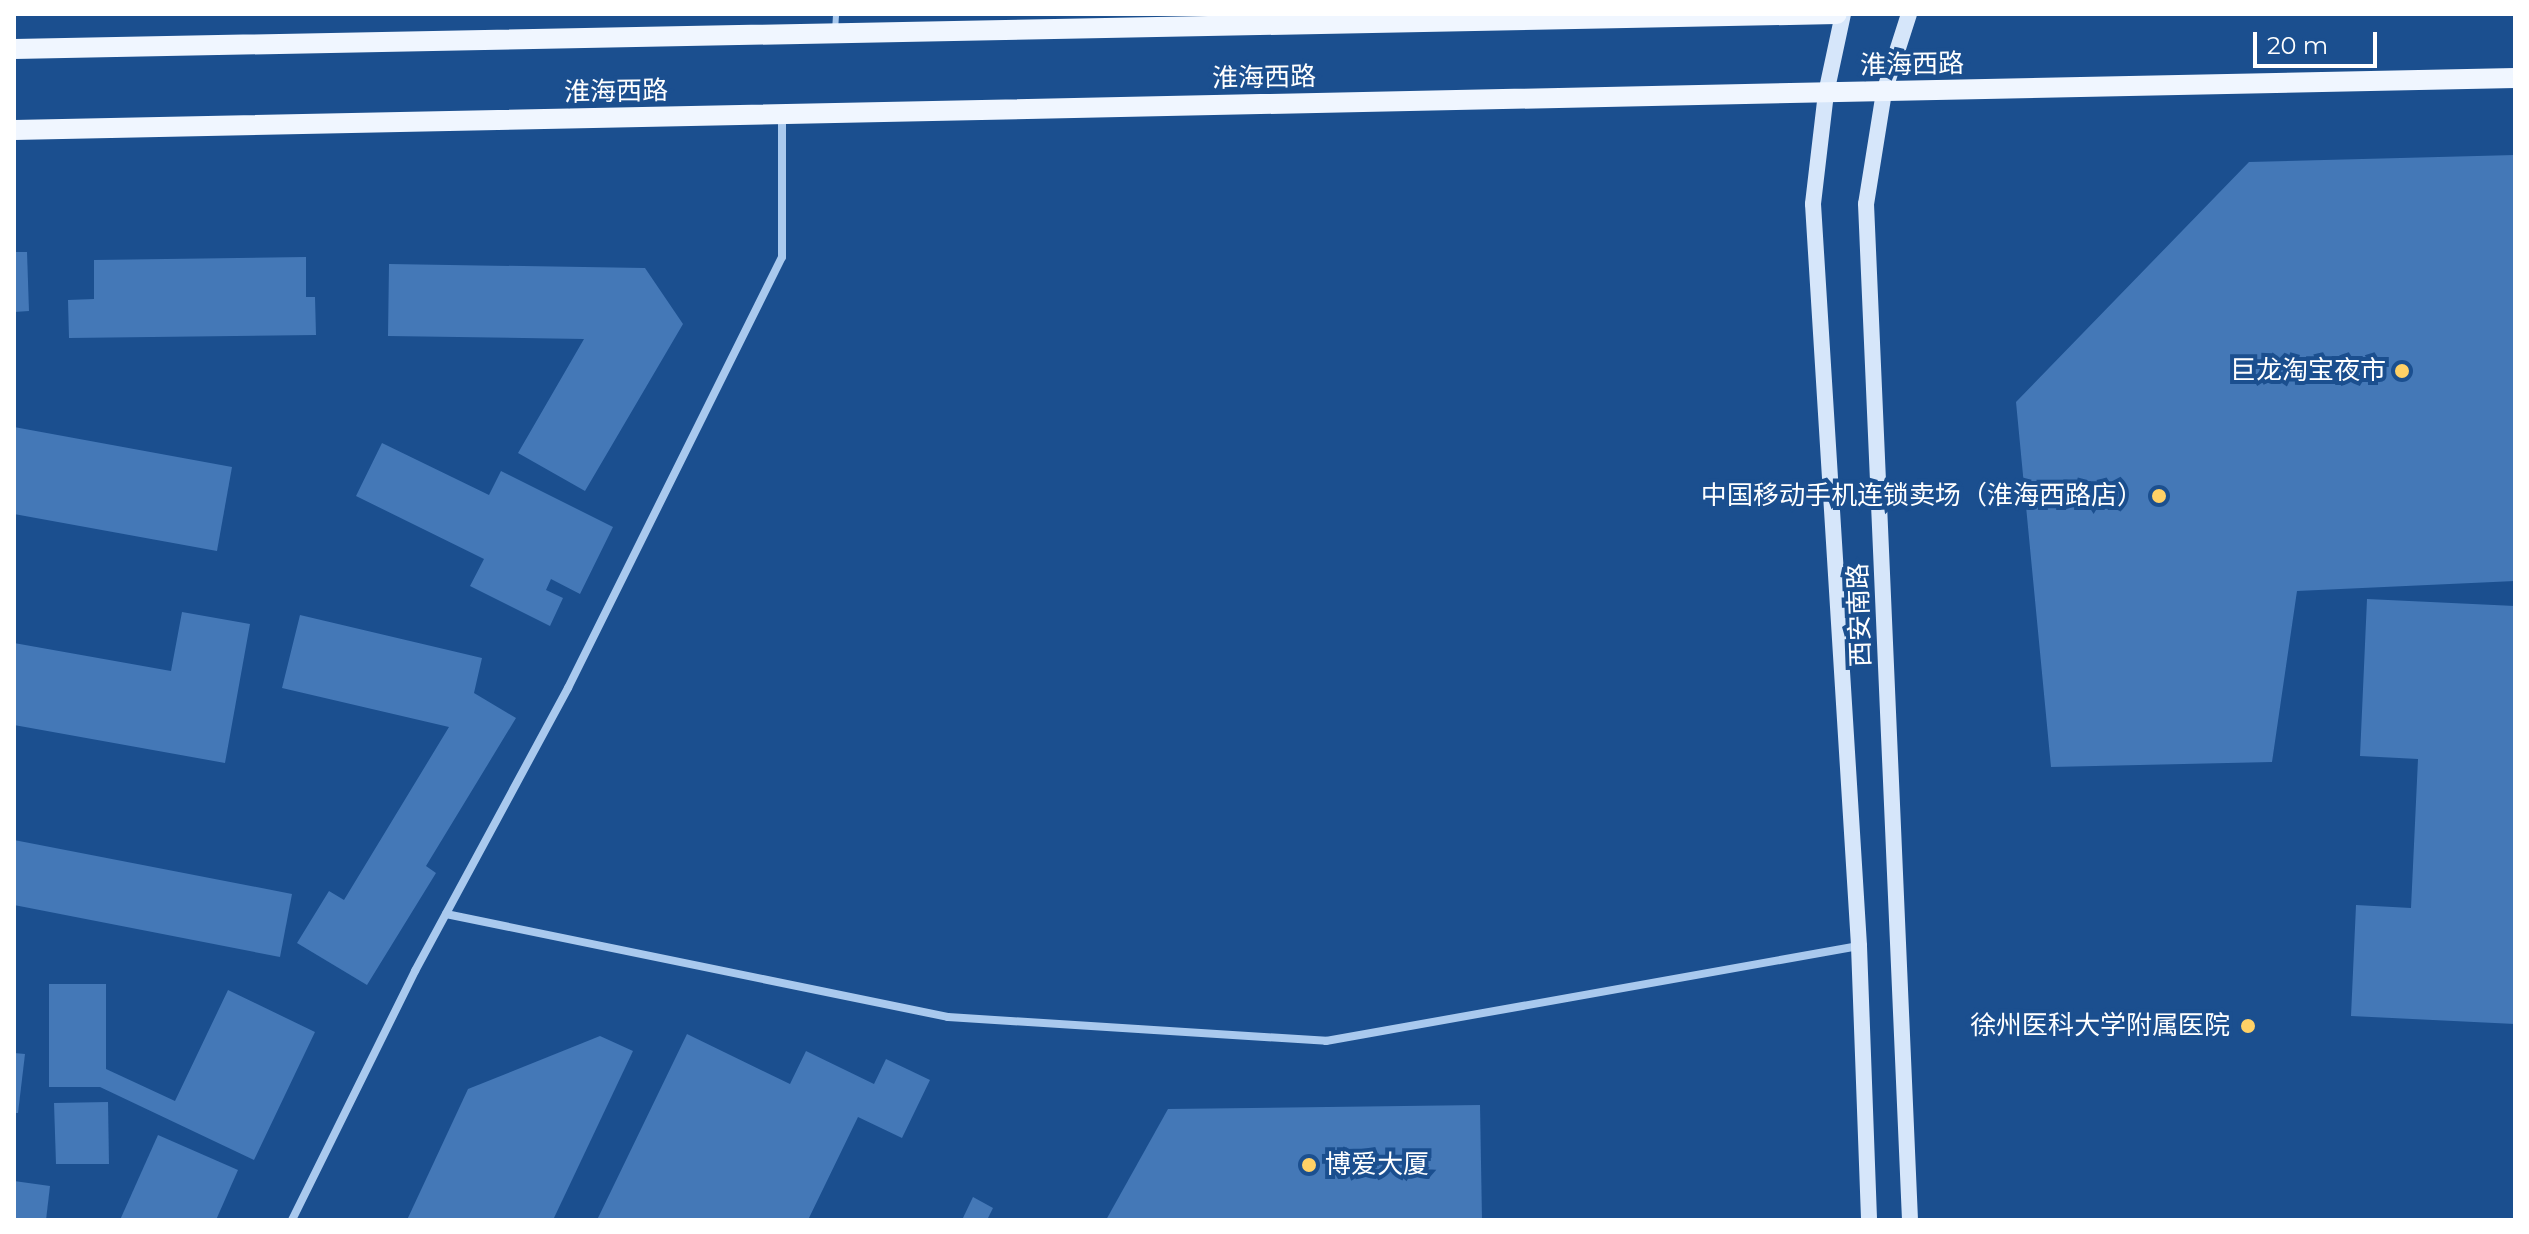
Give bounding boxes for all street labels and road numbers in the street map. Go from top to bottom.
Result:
street label: 淮海西路 [1860,48,1964,82]
street label: 淮海西路 [1212,61,1316,95]
street label: 淮海西路 [564,75,668,109]
street label: 西安南路 [1843,562,1877,668]

